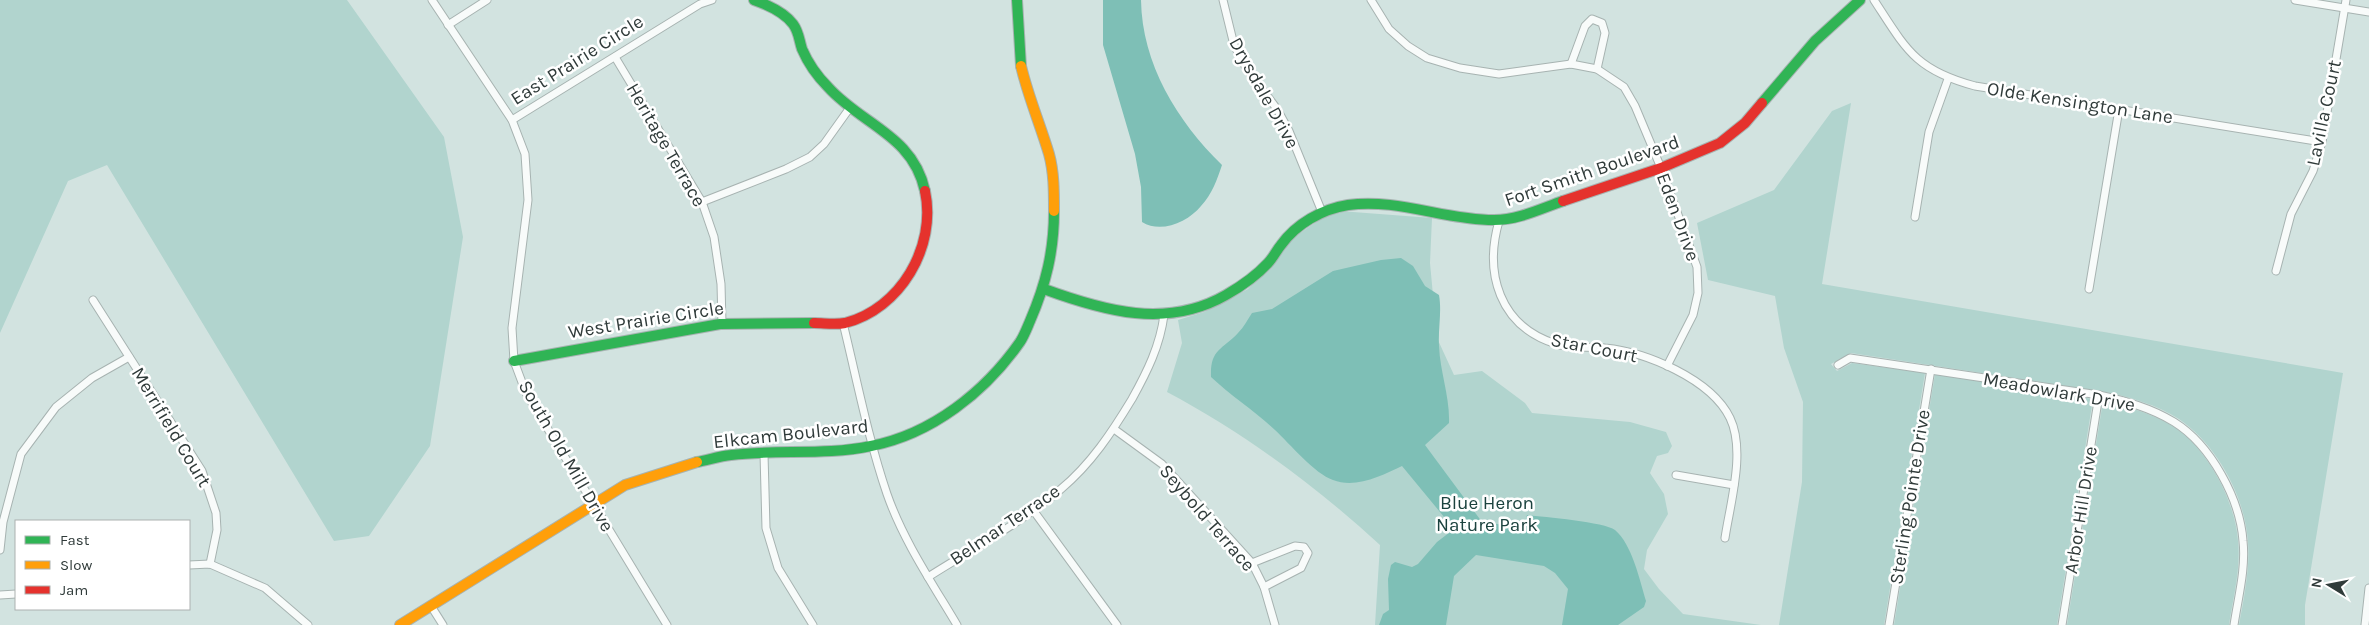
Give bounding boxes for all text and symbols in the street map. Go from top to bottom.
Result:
street label: East Prairie Circle [507,10,647,110]
street label: Drysdale Drive [1224,33,1304,153]
street label: Lavilla Court [2302,58,2346,168]
street label: Olde Kensington Lane [1986,77,2174,129]
street label: Heritage Terrace [622,79,710,211]
street label: Fort Smith Boulevard [1502,131,1682,211]
street label: Eden Drive [1652,170,1704,264]
street label: West Prairie Circle [567,297,725,343]
street label: Star Court [1549,329,1639,367]
street label: Merrifield Court [127,363,215,491]
street label: Meadowlark Drive [1981,368,2137,416]
street label: South Old Mill Drive [514,376,618,536]
street label: Sterling Pointe Drive [1885,408,1935,586]
street label: Elkcam Boulevard [712,415,870,453]
street label: Arbor Hill Drive [2060,445,2102,575]
street label: Seybold Terrace [1155,460,1259,576]
street label: Belmar Terrace [946,480,1064,570]
park label: Blue Heron Nature Park [1436,492,1538,536]
legend [15,520,190,610]
text: Fast [60,531,90,549]
text: Slow [60,556,92,574]
north arrow [2304,560,2354,610]
text: N [2307,576,2326,589]
text: Jam [60,581,88,599]

